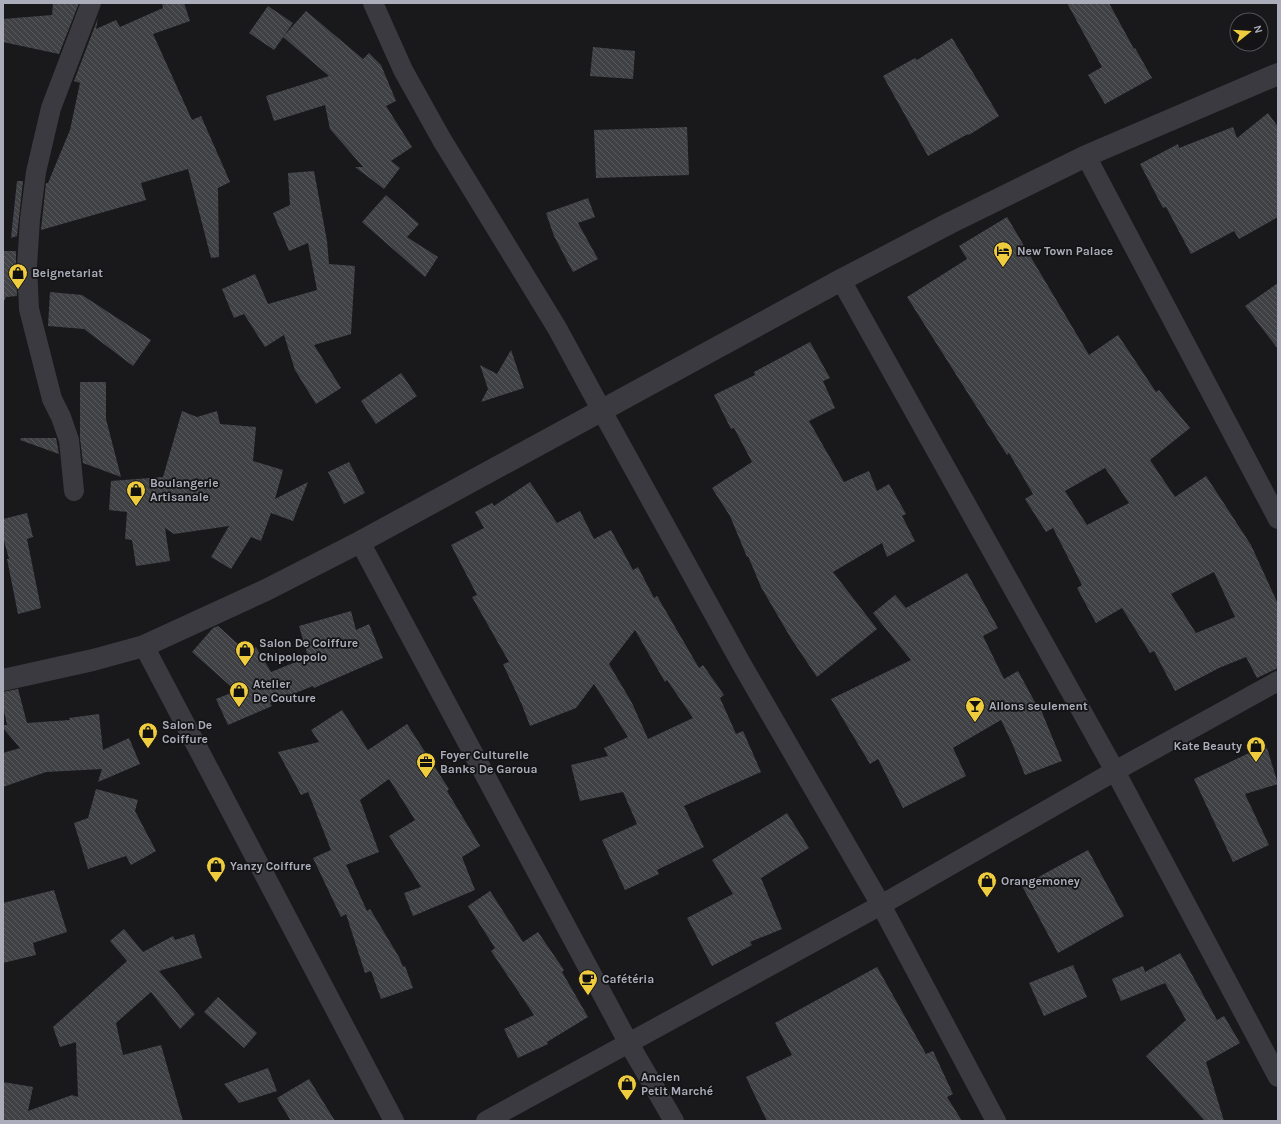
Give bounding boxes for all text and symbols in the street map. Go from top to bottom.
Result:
north arrow [1229,12,1269,52]
text: N [1251,24,1265,35]
hotel icon: New Town Palace [992,240,1014,268]
place label: New Town Palace [1017,244,1113,258]
shop icon: Beignetariat [7,262,29,290]
place label: Beignetariat [32,266,103,280]
place label: Boulangerie Artisanale [150,476,219,504]
shop icon: Boulangerie Artisanale [125,479,147,507]
place label: Salon De Coiffure Chipolopolo [259,636,358,664]
shop icon: Salon De Coiffure Chipolopolo [234,639,256,667]
place label: Atelier De Couture [253,677,316,705]
shop icon: Atelier De Couture [228,680,250,708]
bar icon: Allons seulement [964,695,986,723]
place label: Allons seulement [989,699,1088,713]
place label: Salon De Coiffure [162,718,212,746]
shop icon: Salon De Coiffure [137,721,159,749]
shop icon: Kate Beauty [1245,735,1267,763]
place label: Kate Beauty [1174,739,1242,753]
place label: Foyer Culturelle Banks De Garoua [440,748,538,776]
office icon: Foyer Culturelle Banks De Garoua [415,751,437,779]
shop icon: Yanzy Coiffure [205,855,227,883]
place label: Yanzy Coiffure [230,859,311,873]
shop icon: Orangemoney [976,870,998,898]
place label: Orangemoney [1001,874,1080,888]
cafe icon: Cafétéria [577,968,599,996]
place label: Cafétéria [602,972,654,986]
place label: Ancien Petit Marché [641,1070,713,1098]
shop icon: Ancien Petit Marché [616,1073,638,1101]

